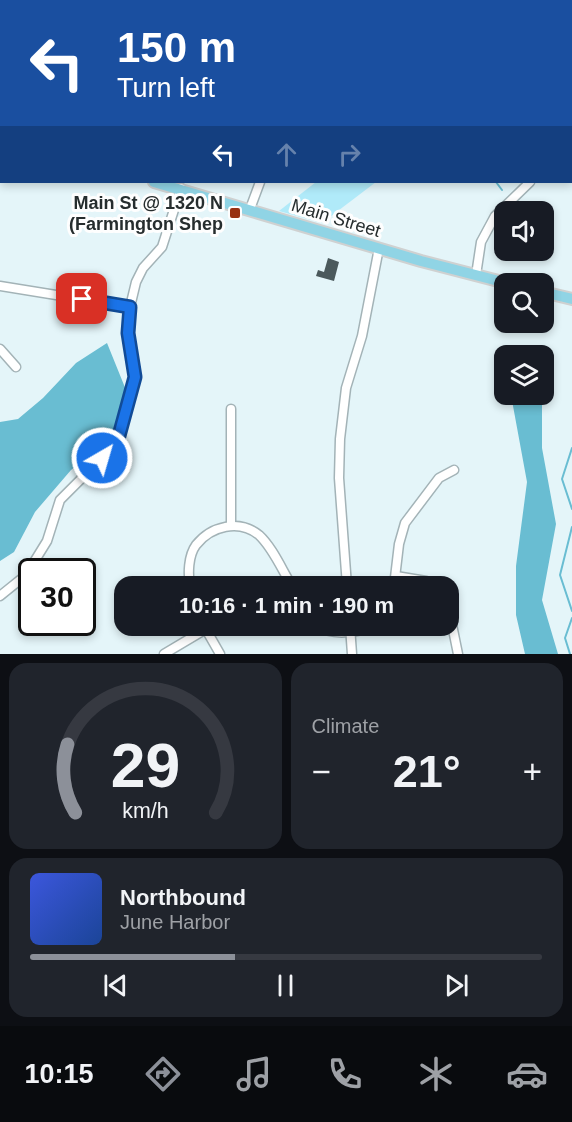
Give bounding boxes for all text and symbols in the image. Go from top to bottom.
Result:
icon: left [18,24,96,102]
text: 150 m [117,24,236,71]
text: Turn left [117,73,215,103]
icon: left [207,138,240,171]
icon: ahead [270,138,303,171]
icon: right [333,138,366,171]
place label: Main St @ 1320 N (Farmington Shep [69,193,223,234]
street label: Main Street [289,195,383,241]
map controls [494,201,554,405]
button: sound [494,201,554,261]
marker: Main St @ 1320 N (Farmington Shep [228,206,242,220]
pin [56,273,107,324]
button: search [494,273,554,333]
icon: arrive [65,282,98,315]
button: layers [494,345,554,405]
position arrow [70,426,134,490]
speed limit sign: 30 [18,558,96,636]
text: 10:16 · 1 min · 190 m [179,593,394,618]
text: Climate [312,715,379,737]
text: 29 [111,731,180,800]
text: 21° [393,746,461,797]
text: − [312,753,331,790]
text: + [523,753,542,790]
text: km/h [122,799,168,823]
text: Northbound [120,885,246,910]
text: June Harbor [120,911,230,933]
icon: previous [99,969,132,1002]
icon: pause [269,969,302,1002]
icon: next [440,969,473,1002]
icon: directions [142,1053,184,1095]
icon: music [233,1053,275,1095]
icon: phone [324,1053,366,1095]
icon: climate [415,1053,457,1095]
icon: car [506,1053,548,1095]
text: 10:15 [24,1059,93,1089]

